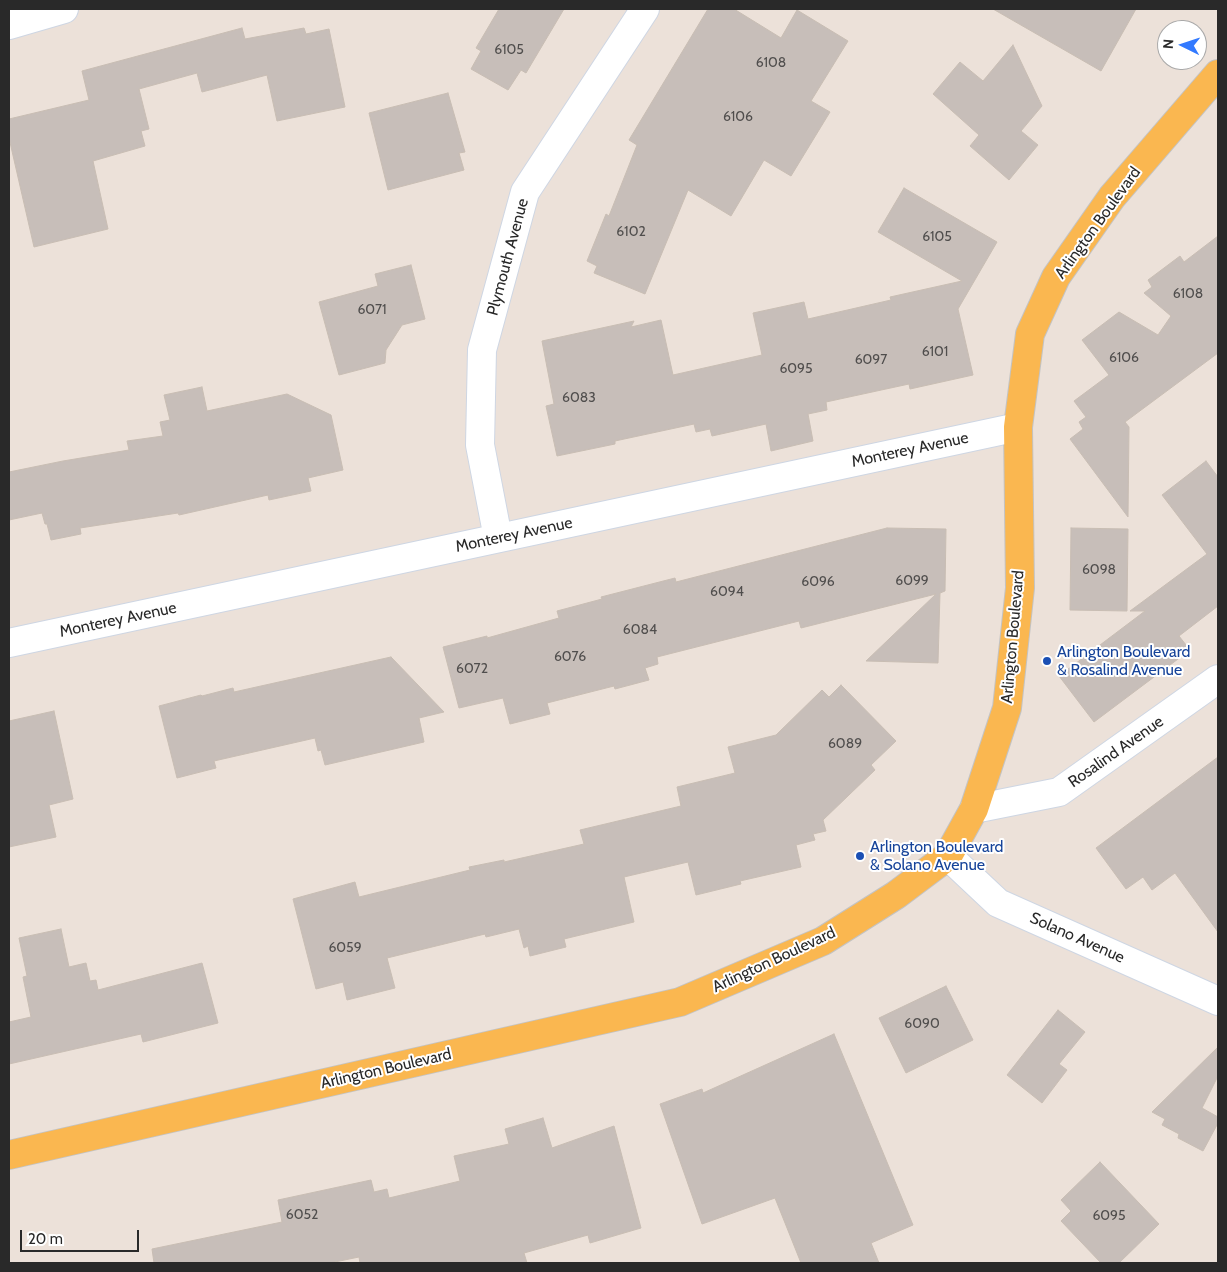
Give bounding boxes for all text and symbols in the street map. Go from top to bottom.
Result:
north arrow [1157,20,1207,70]
text: N [1159,38,1177,50]
house number: 6105 [494,42,524,58]
house number: 6108 [756,55,786,71]
house number: 6106 [723,109,753,125]
street label: Arlington Boulevard [1051,163,1145,283]
street label: Plymouth Avenue [483,196,533,318]
house number: 6102 [616,224,646,240]
house number: 6105 [922,229,952,245]
house number: 6108 [1173,286,1203,302]
house number: 6071 [357,302,387,318]
house number: 6101 [922,344,948,360]
house number: 6106 [1109,350,1139,366]
house number: 6097 [855,352,887,368]
house number: 6095 [779,361,813,377]
house number: 6083 [562,390,596,406]
street label: Monterey Avenue [850,428,970,472]
street label: Monterey Avenue [454,513,574,557]
house number: 6098 [1082,562,1116,578]
street label: Arlington Boulevard [998,570,1028,704]
house number: 6099 [895,573,929,589]
house number: 6096 [801,574,835,590]
house number: 6094 [710,584,744,600]
street label: Monterey Avenue [58,598,178,642]
house number: 6084 [623,622,657,638]
place label: Arlington Boulevard & Rosalind Avenue [1057,642,1190,680]
house number: 6076 [554,649,586,665]
marker: Arlington Boulevard & Rosalind Avenue [1041,655,1053,667]
house number: 6072 [456,661,488,677]
street label: Rosalind Avenue [1065,712,1167,792]
house number: 6089 [828,736,862,752]
place label: Arlington Boulevard & Solano Avenue [870,837,1003,875]
marker: Arlington Boulevard & Solano Avenue [854,850,866,862]
street label: Solano Avenue [1027,909,1127,967]
street label: Arlington Boulevard [709,923,839,997]
house number: 6059 [328,940,362,956]
house number: 6090 [904,1016,940,1032]
street label: Arlington Boulevard [319,1045,453,1093]
house number: 6052 [286,1207,318,1223]
house number: 6095 [1092,1208,1126,1224]
scale bar [22,1220,141,1252]
text: 20 m [28,1230,63,1248]

